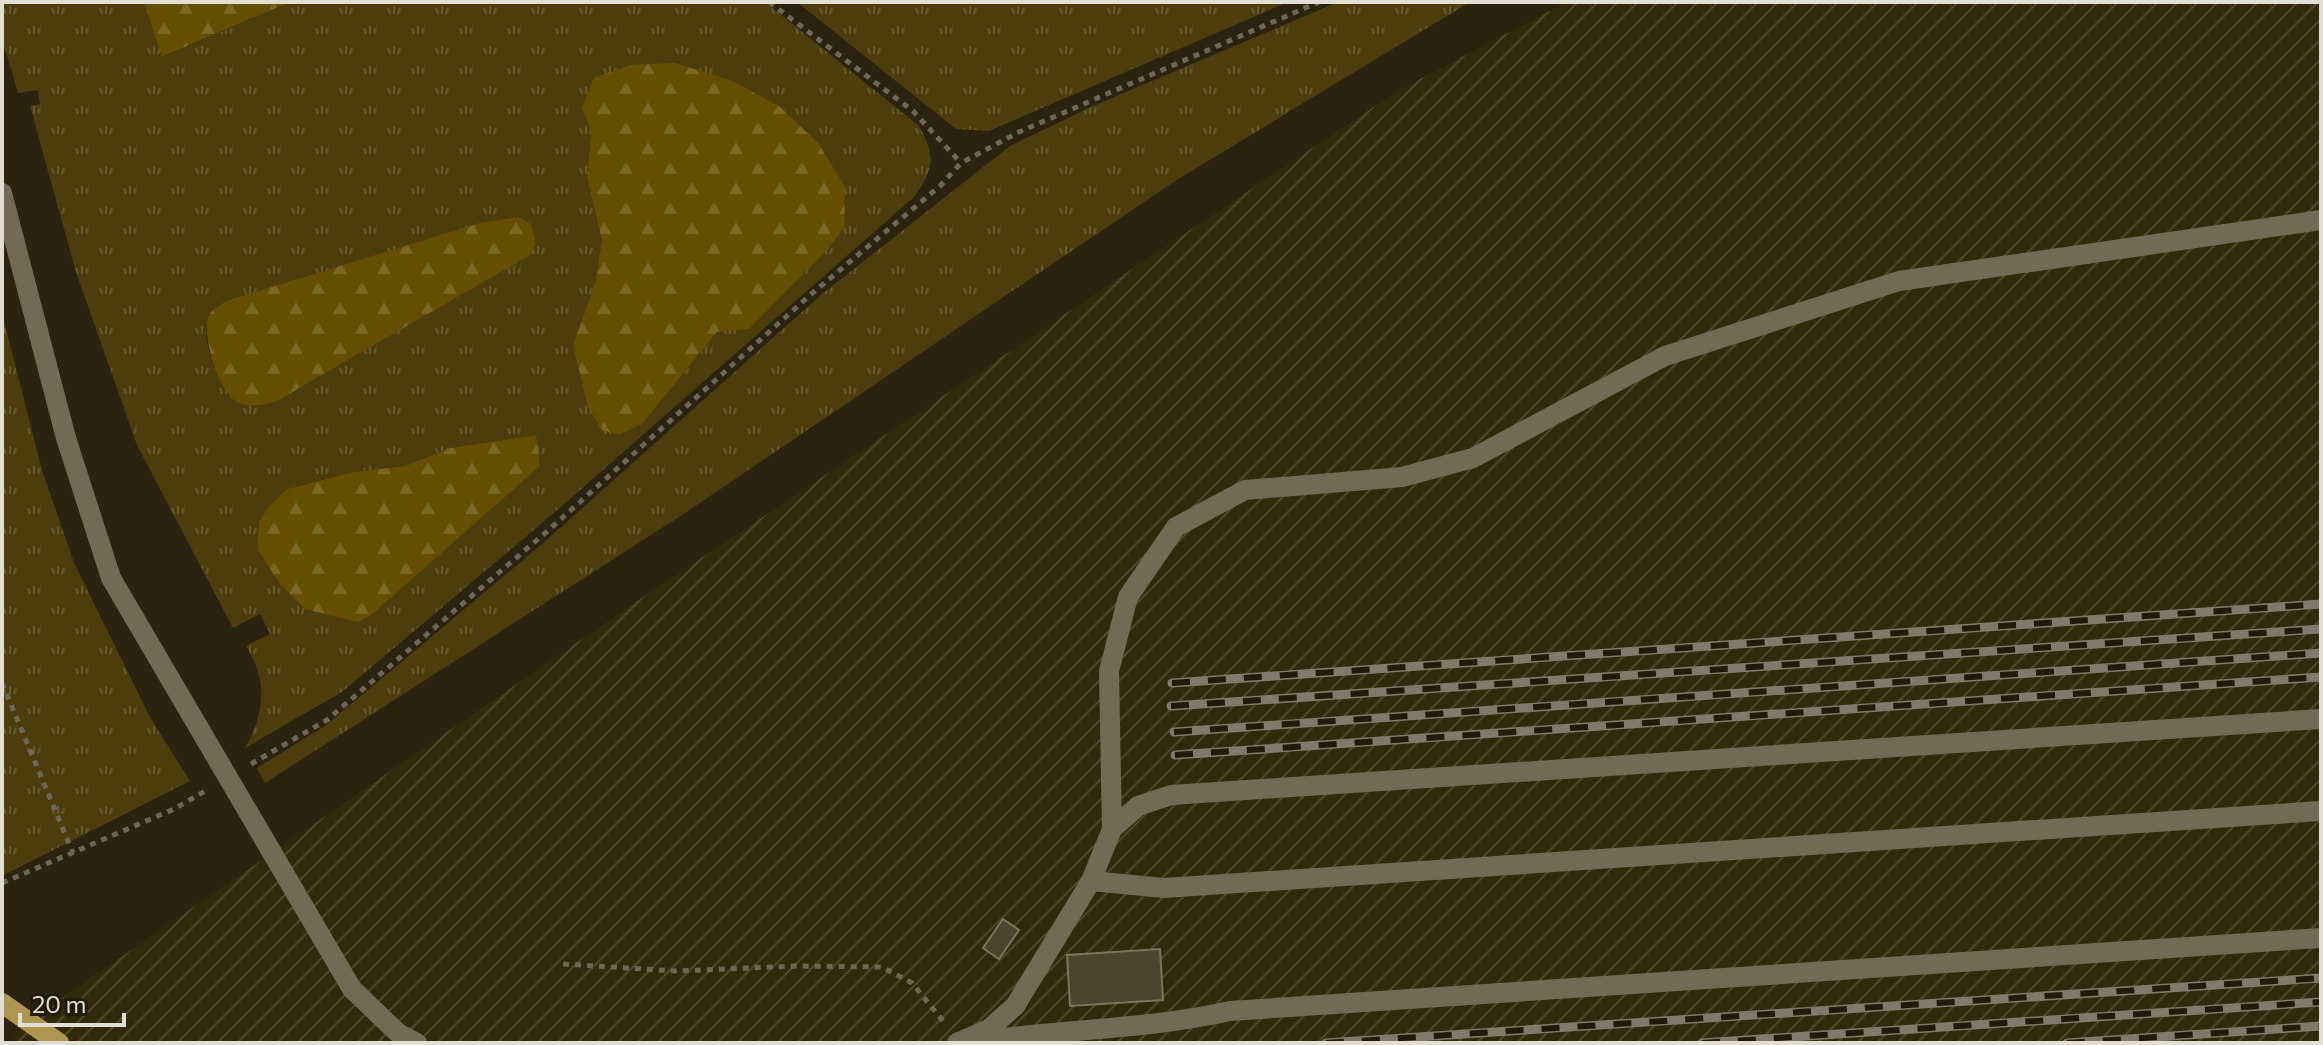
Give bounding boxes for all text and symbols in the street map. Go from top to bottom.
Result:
scale bar [20,977,124,1027]
text: 20 m [32,989,86,1018]

